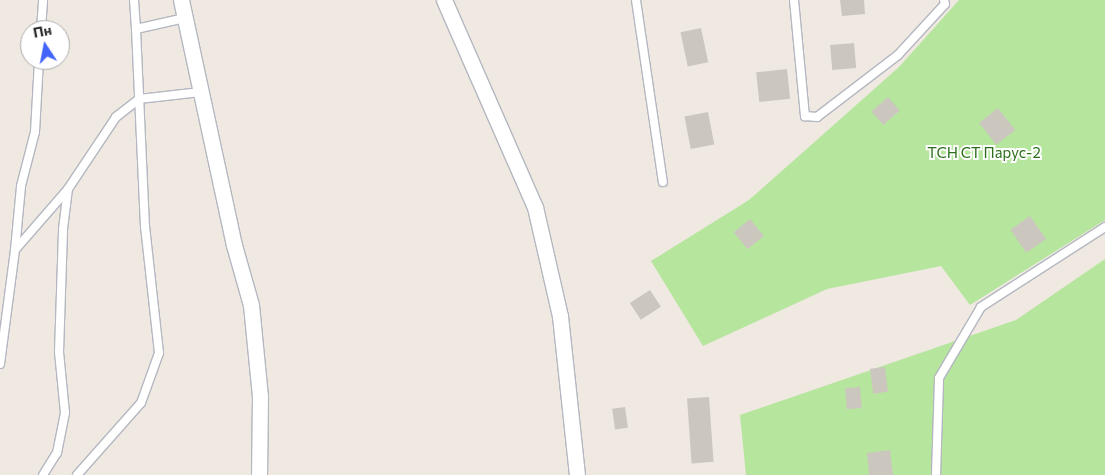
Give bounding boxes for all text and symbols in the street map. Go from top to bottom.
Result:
north arrow [20,20,70,70]
text: Пн [32,21,53,41]
park label: ТСН СТ Парус-2 [927,144,1041,162]

